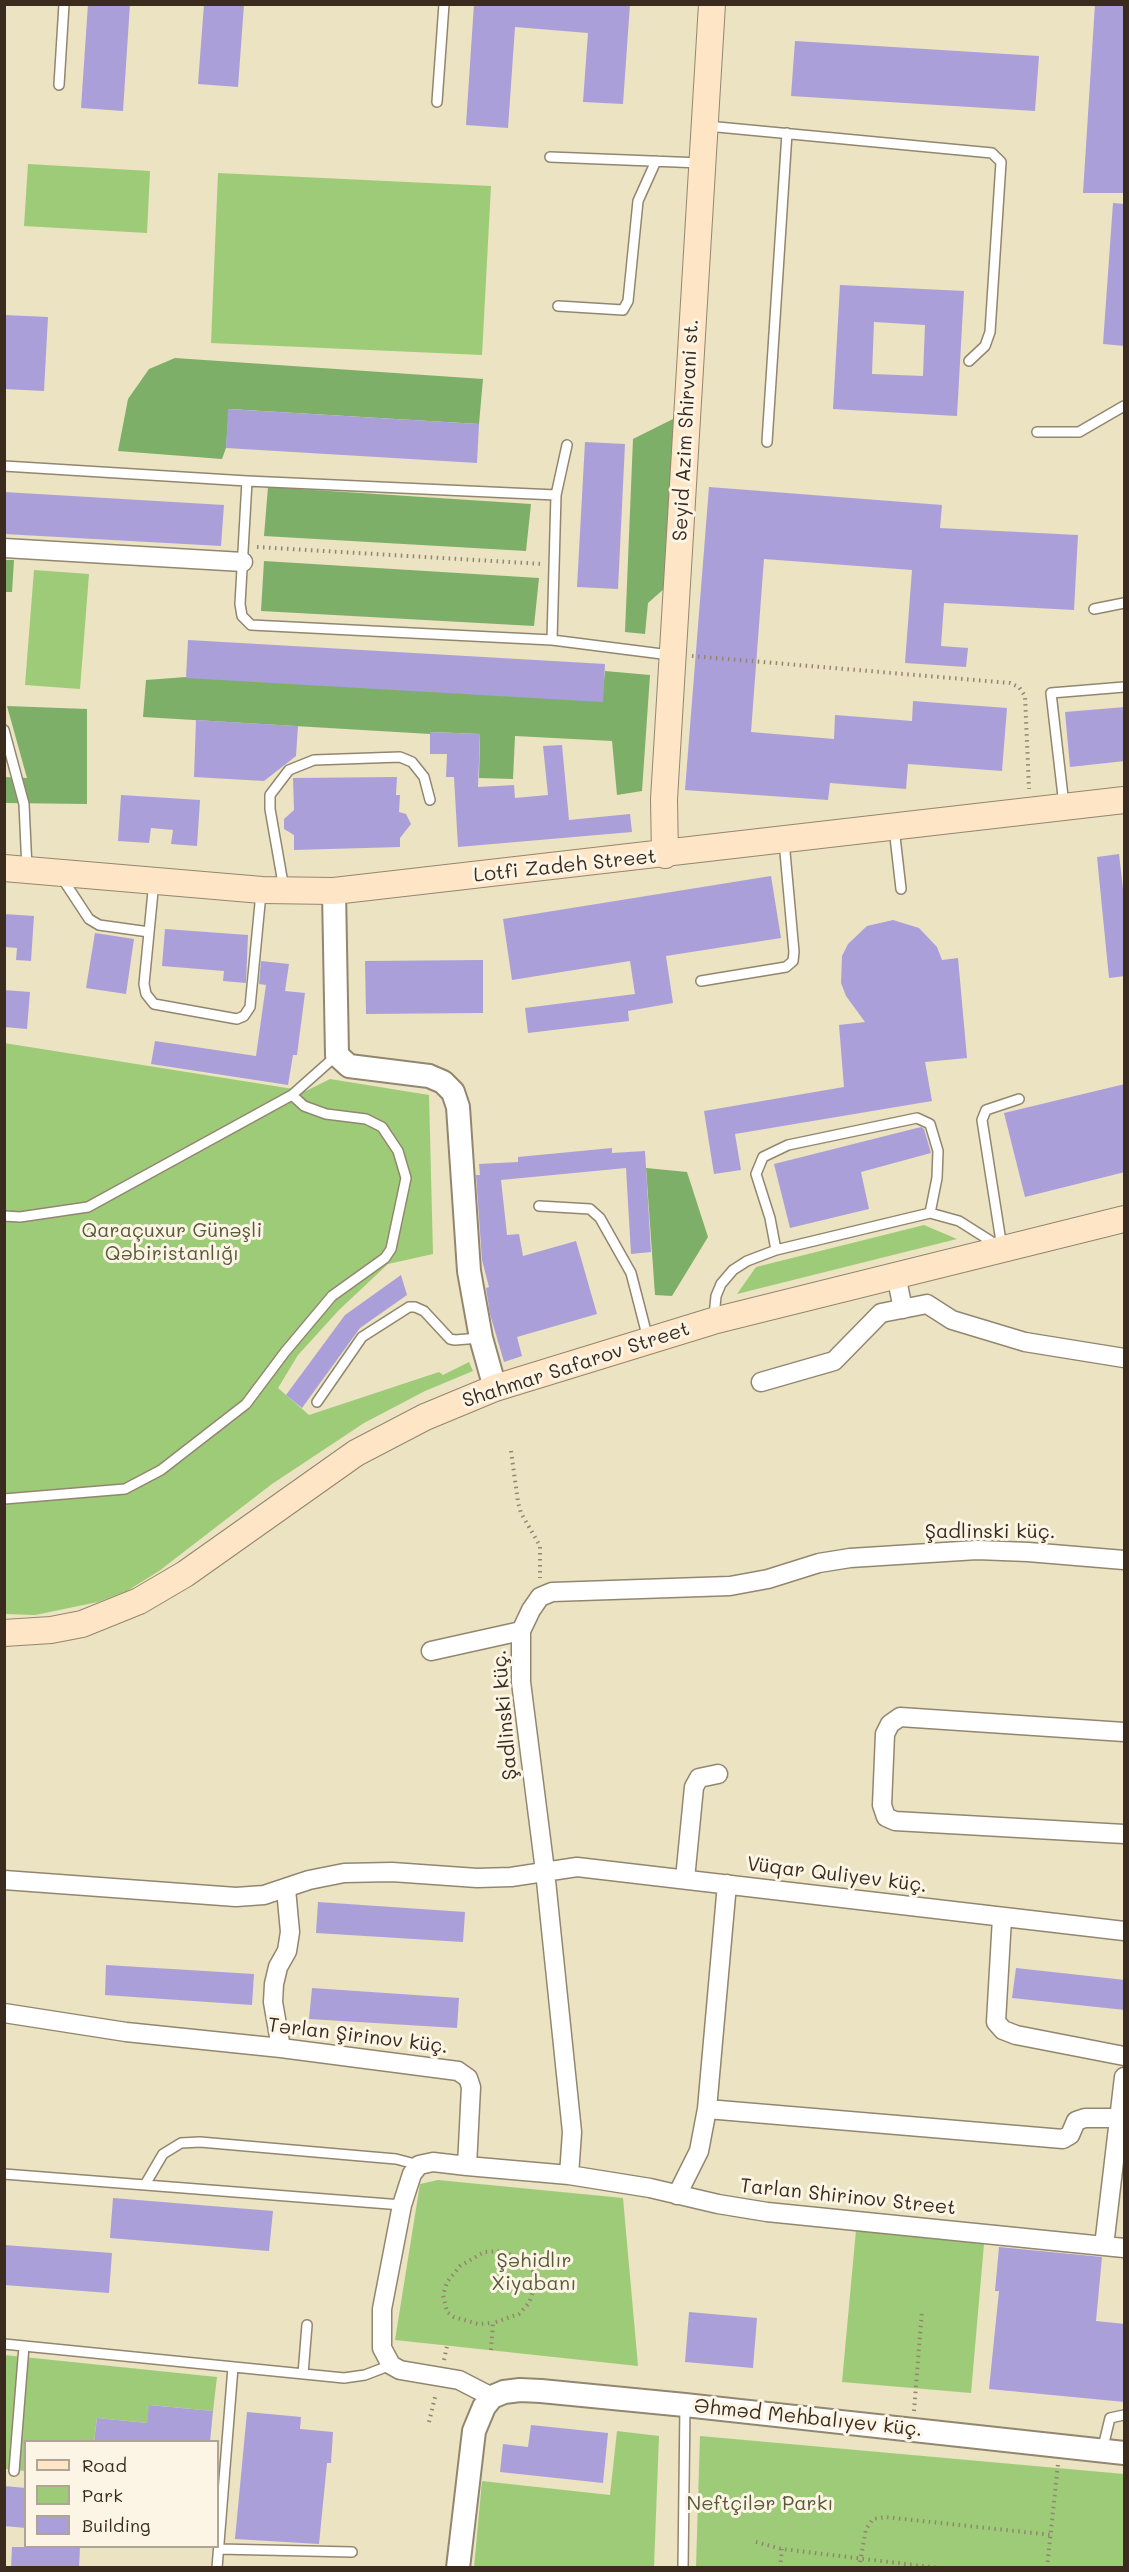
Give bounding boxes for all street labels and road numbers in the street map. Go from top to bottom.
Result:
street label: Seyid Azim Shirvani st. [668,318,704,542]
street label: Lotfi Zadeh Street [472,844,658,888]
street label: Shahmar Safarov Street [459,1317,693,1413]
street label: Şadlinski küç. [925,1520,1055,1544]
street label: Şadlinski küç. [487,1649,523,1781]
street label: Vüqar Quliyev küç. [746,1852,928,1898]
street label: Tərlan Şirinov küç. [267,2013,449,2059]
street label: Tarlan Shirinov Street [739,2174,957,2220]
street label: Əhməd Mehbalıyev küç. [693,2394,923,2442]

